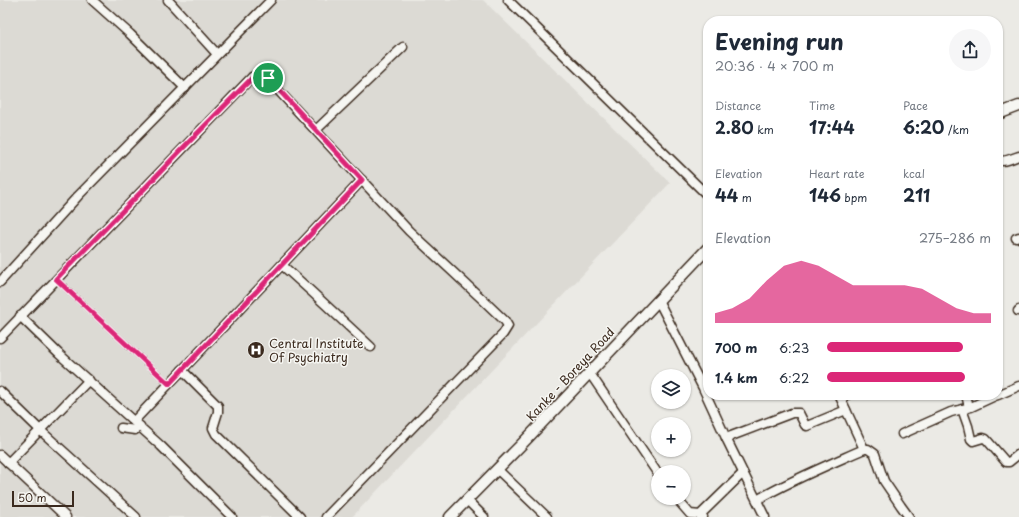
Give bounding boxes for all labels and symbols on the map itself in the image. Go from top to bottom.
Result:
pin [251,61,285,95]
street label: Kanke - Boreya Road [522,323,618,425]
place label: Central Institute Of Psychiatry [269,334,364,366]
hospital icon: Central Institute Of Psychiatry [246,340,266,360]
scale bar [12,489,74,508]

